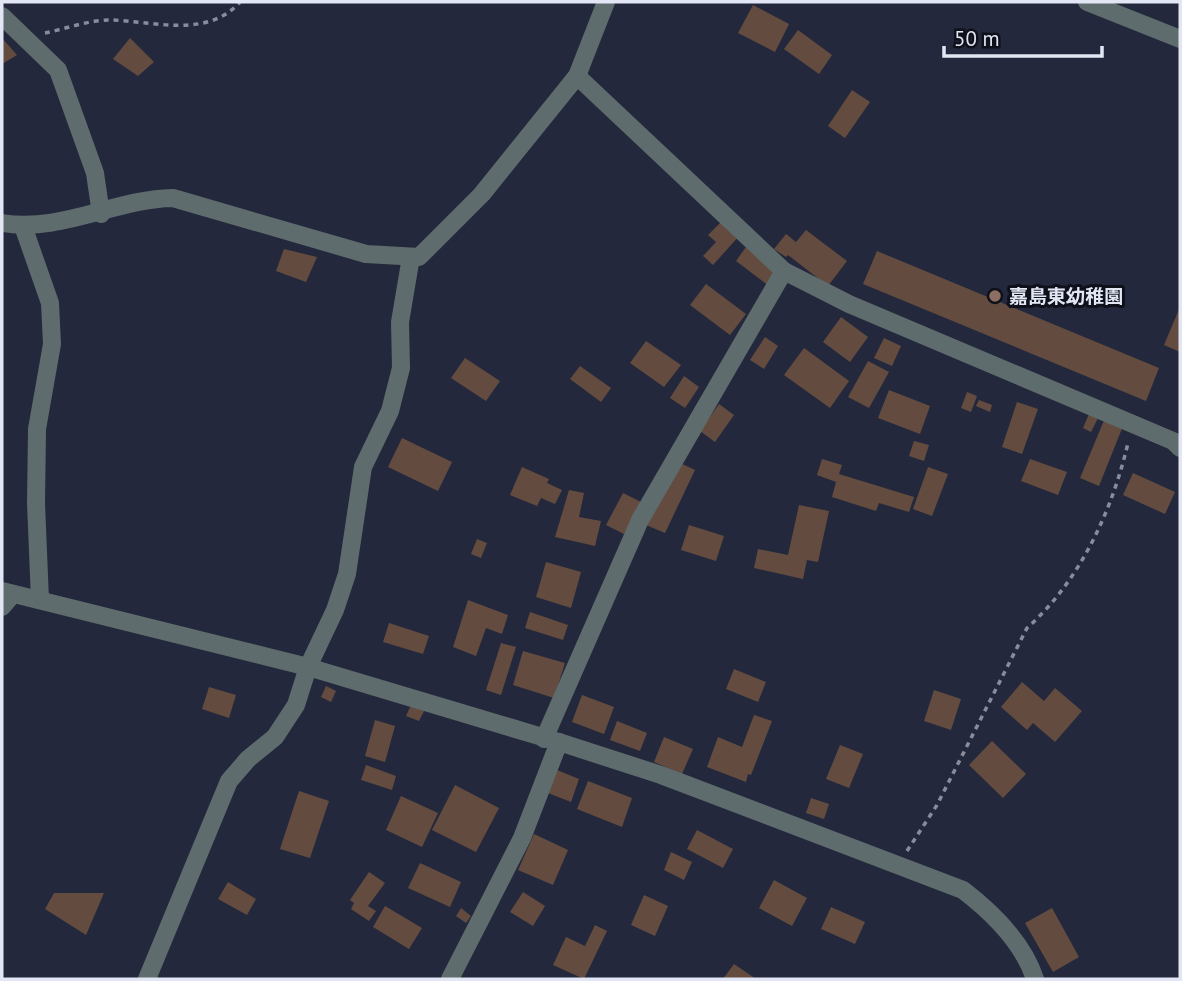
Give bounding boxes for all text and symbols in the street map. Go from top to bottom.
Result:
scale bar [944,14,1102,58]
text: 50 m [954,25,1000,52]
place label: 嘉島東幼稚園 [1009,284,1123,308]
marker: 嘉島東幼稚園 [987,288,1003,304]

